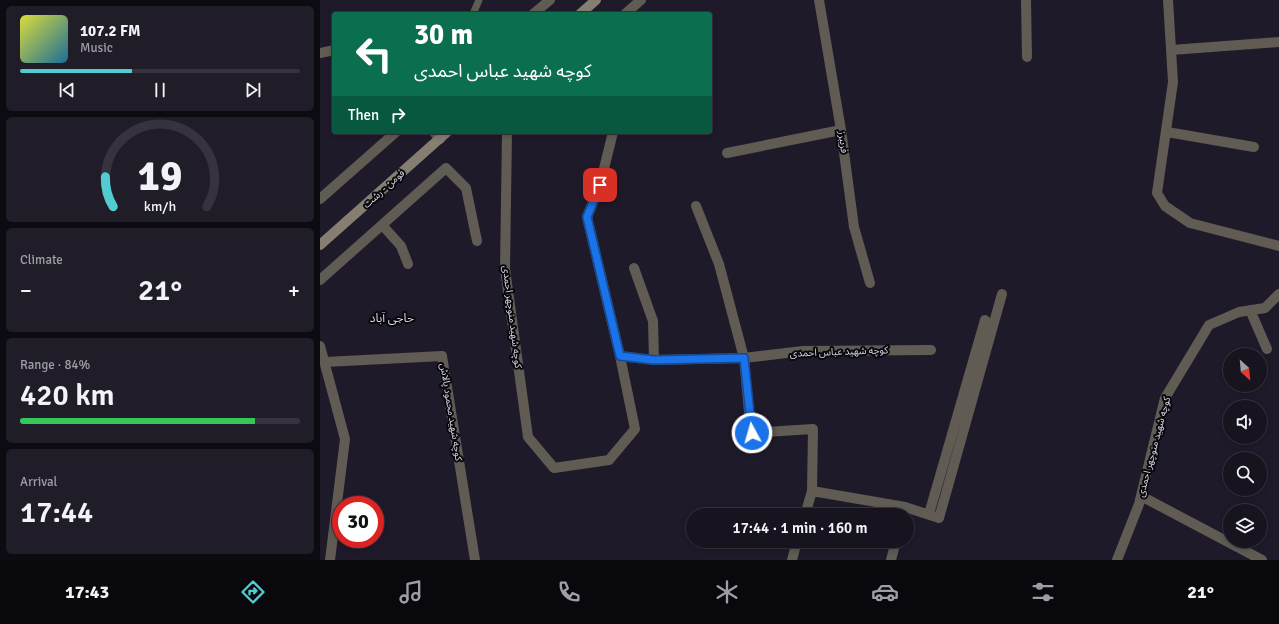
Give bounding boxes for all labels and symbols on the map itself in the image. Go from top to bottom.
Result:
street label: فریبرز [836,129,850,154]
street label: فومن - رشت [361,167,408,211]
pin [583,168,617,202]
street label: کوچه شهید منوچهر احمدی [500,265,524,370]
district label: حاجی آباد [370,311,414,326]
street label: کوچه شهید عباس احمدی [790,344,889,360]
north arrow [1223,348,1267,392]
street label: کوچه شهید محمود پالاش [437,362,465,463]
street label: کوچه شهید منوچهر احمدی [1135,395,1173,499]
position arrow [731,412,773,454]
speed limit sign: 30 [332,496,384,548]

